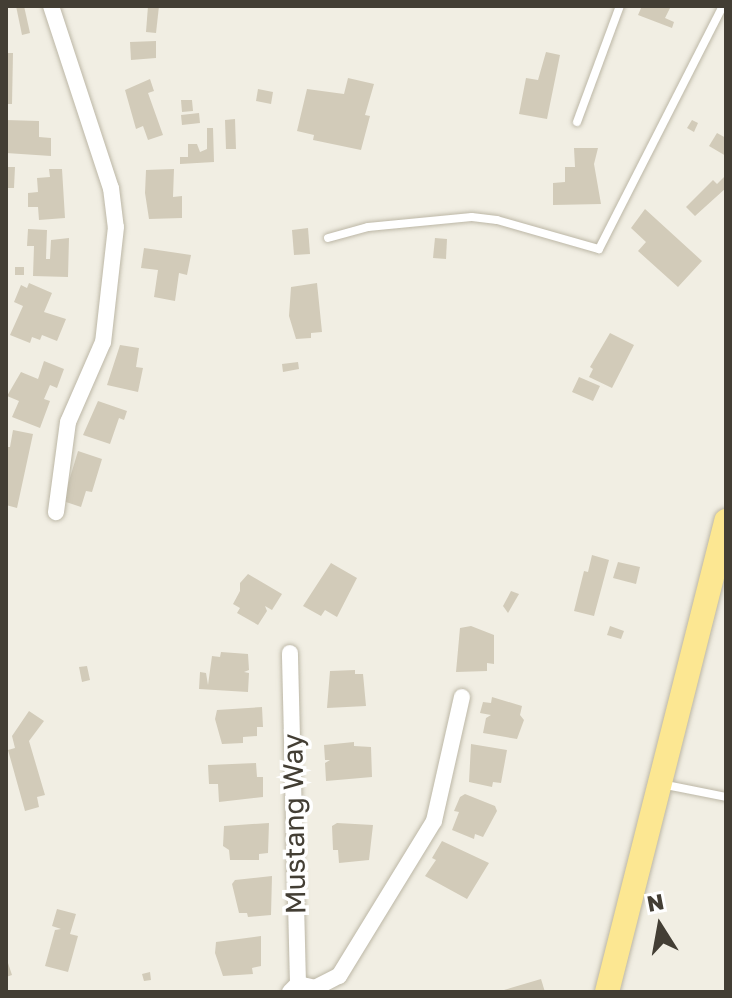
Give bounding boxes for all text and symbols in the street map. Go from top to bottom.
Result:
street label: Mustang Way [276,733,312,915]
north arrow [620,886,700,966]
text: N [645,887,666,917]

